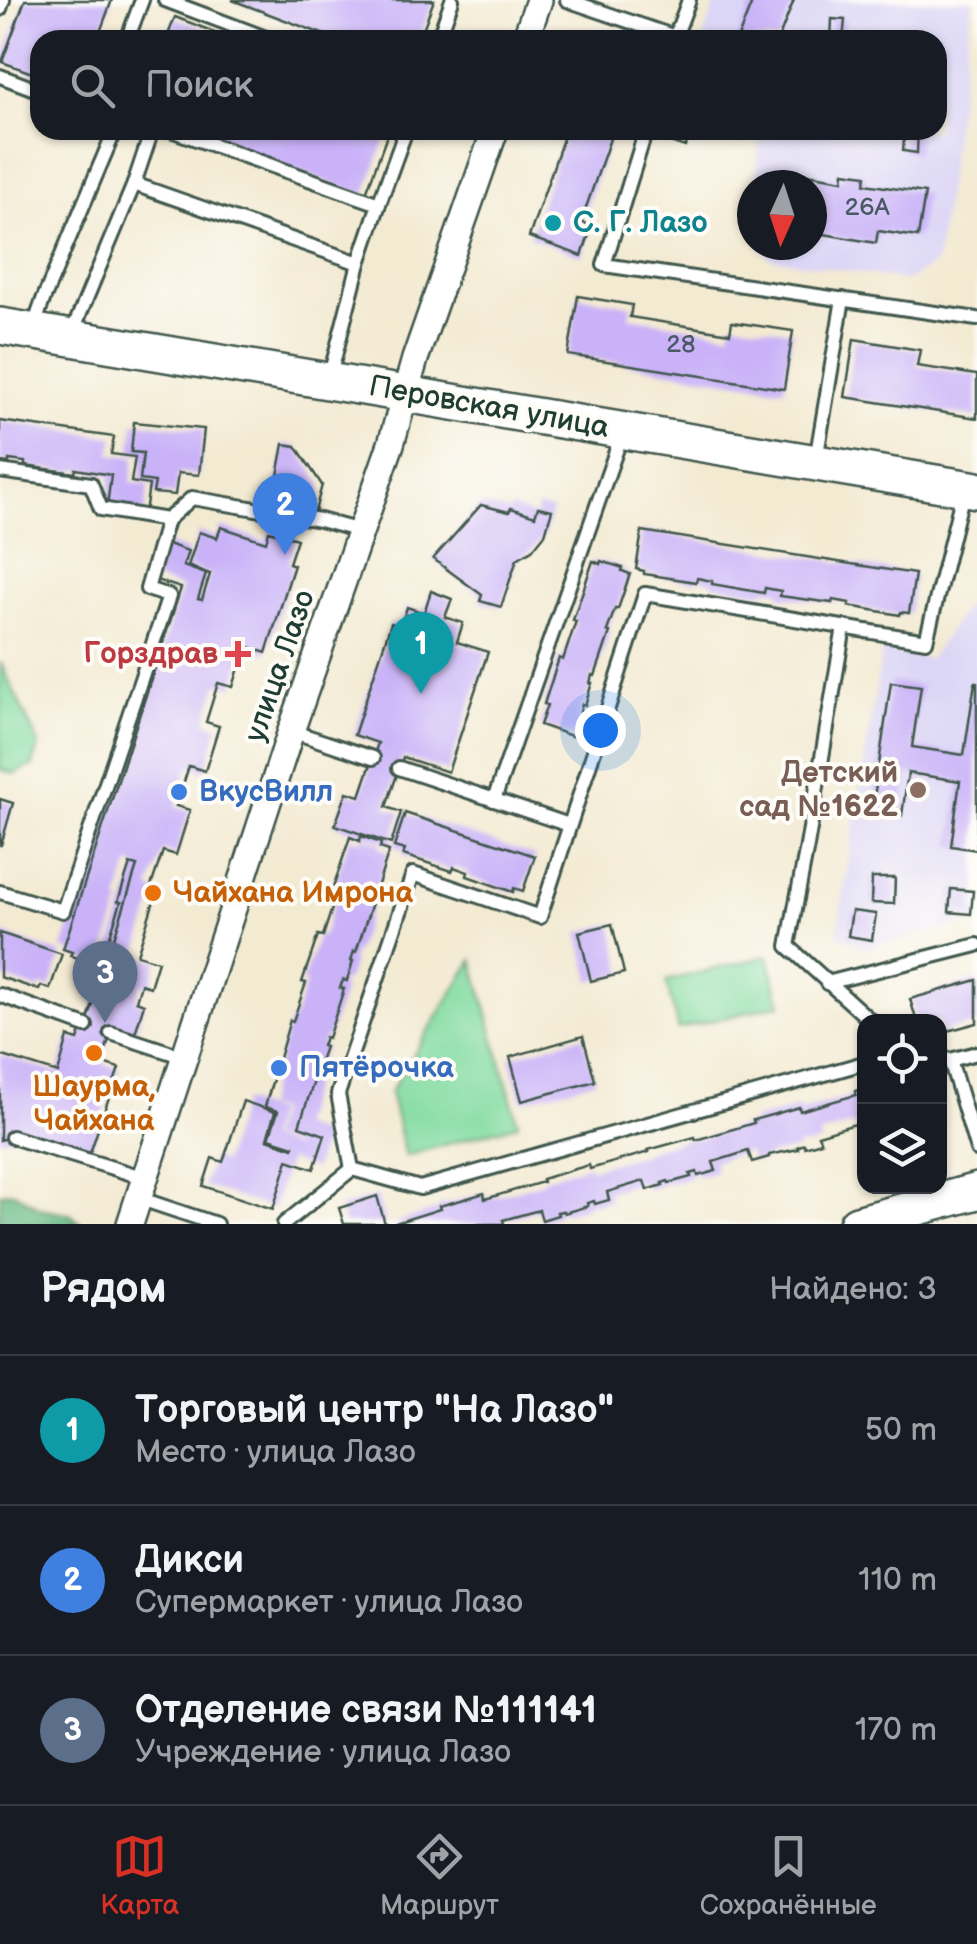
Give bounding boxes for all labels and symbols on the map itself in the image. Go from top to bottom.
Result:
north arrow [737,170,827,260]
house number: 26А [844,192,890,223]
place label: С. Г. Лазо [573,205,708,241]
marker: С. Г. Лазо [542,212,564,234]
house number: 28 [666,329,696,360]
street label: Перовская улица [366,368,612,446]
pin: 2 [252,472,318,555]
street label: улица Лазо [237,585,323,747]
pin: 1 [388,612,454,694]
place label: Горздрав [83,636,218,672]
marker: Горздрав [227,643,249,665]
your location [575,705,626,756]
place label: Детский сад №1622 [739,755,898,825]
place label: ВкусВилл [199,774,333,810]
marker: Детский сад №1622 [907,779,929,801]
marker: ВкусВилл [168,781,190,803]
place label: Чайхана Имрона [173,875,414,911]
marker: Чайхана Имрона [142,882,164,904]
pin: 3 [72,940,138,1023]
marker: Шаурма, Чайхана [83,1042,105,1064]
place label: Пятёрочка [299,1050,454,1086]
marker: Пятёрочка [268,1057,290,1079]
place label: Шаурма, Чайхана [32,1069,156,1139]

